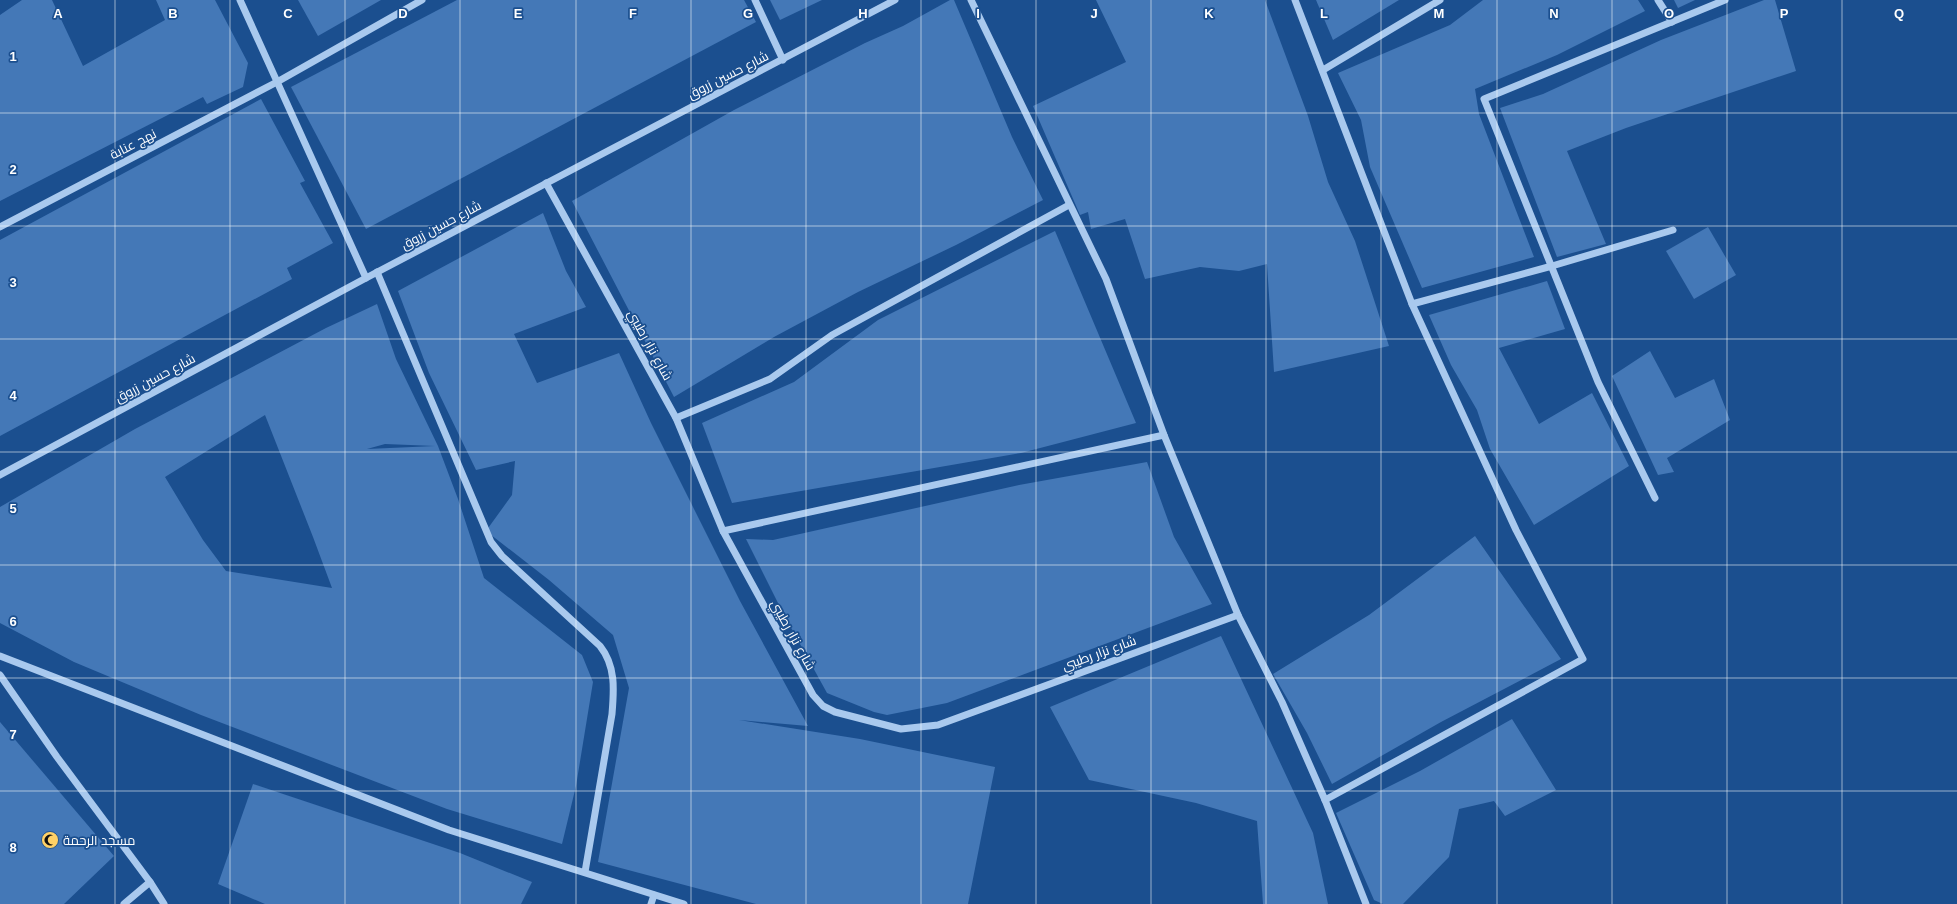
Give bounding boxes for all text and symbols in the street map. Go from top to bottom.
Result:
text: A [53,6,63,21]
text: B [168,6,178,21]
text: C [283,6,293,21]
text: D [398,6,408,21]
text: E [514,6,523,21]
text: F [629,6,637,21]
text: G [743,6,753,21]
text: H [858,6,868,21]
text: I [976,6,980,21]
text: J [1090,6,1098,21]
text: K [1204,6,1214,21]
text: L [1320,6,1328,21]
text: M [1434,6,1444,21]
text: N [1549,6,1559,21]
text: O [1664,6,1674,21]
text: P [1780,6,1789,21]
text: Q [1894,6,1904,21]
street label: شارع حسين زروق [685,48,771,103]
text: 1 [9,49,17,64]
street label: نهج عنابة [107,126,159,163]
text: 2 [9,162,17,177]
street label: شارع حسين زروق [398,198,484,253]
text: 3 [9,275,17,290]
street label: شارع نزار رطيبي [622,307,675,384]
street label: شارع حسين زروق [112,351,198,406]
text: 4 [9,388,17,403]
text: 5 [9,501,17,516]
street label: شارع نزار رطيبي [765,597,818,674]
text: 6 [9,614,17,629]
street label: شارع نزار رطيبي [1060,633,1139,676]
text: 7 [9,727,17,742]
mosque icon: مسجد الرحمة [40,830,60,850]
place label: مسجد الرحمة [63,833,135,848]
text: 8 [9,840,17,855]

